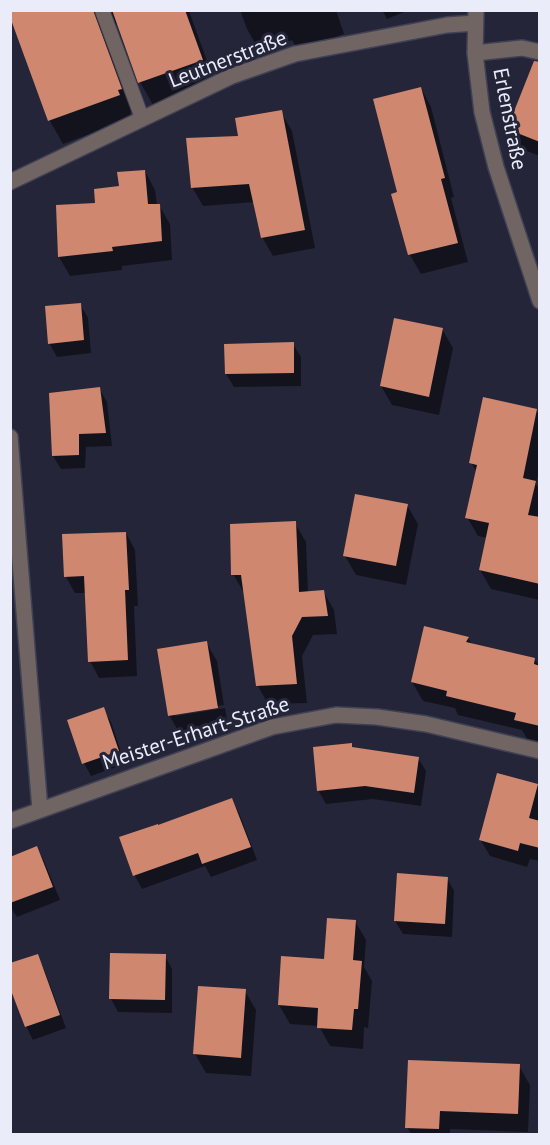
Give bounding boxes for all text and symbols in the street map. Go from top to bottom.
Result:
street label: Leutnerstraße [165,26,291,94]
street label: Erlenstraße [487,66,531,172]
street label: Meister-Erhart-Straße [99,692,293,776]

